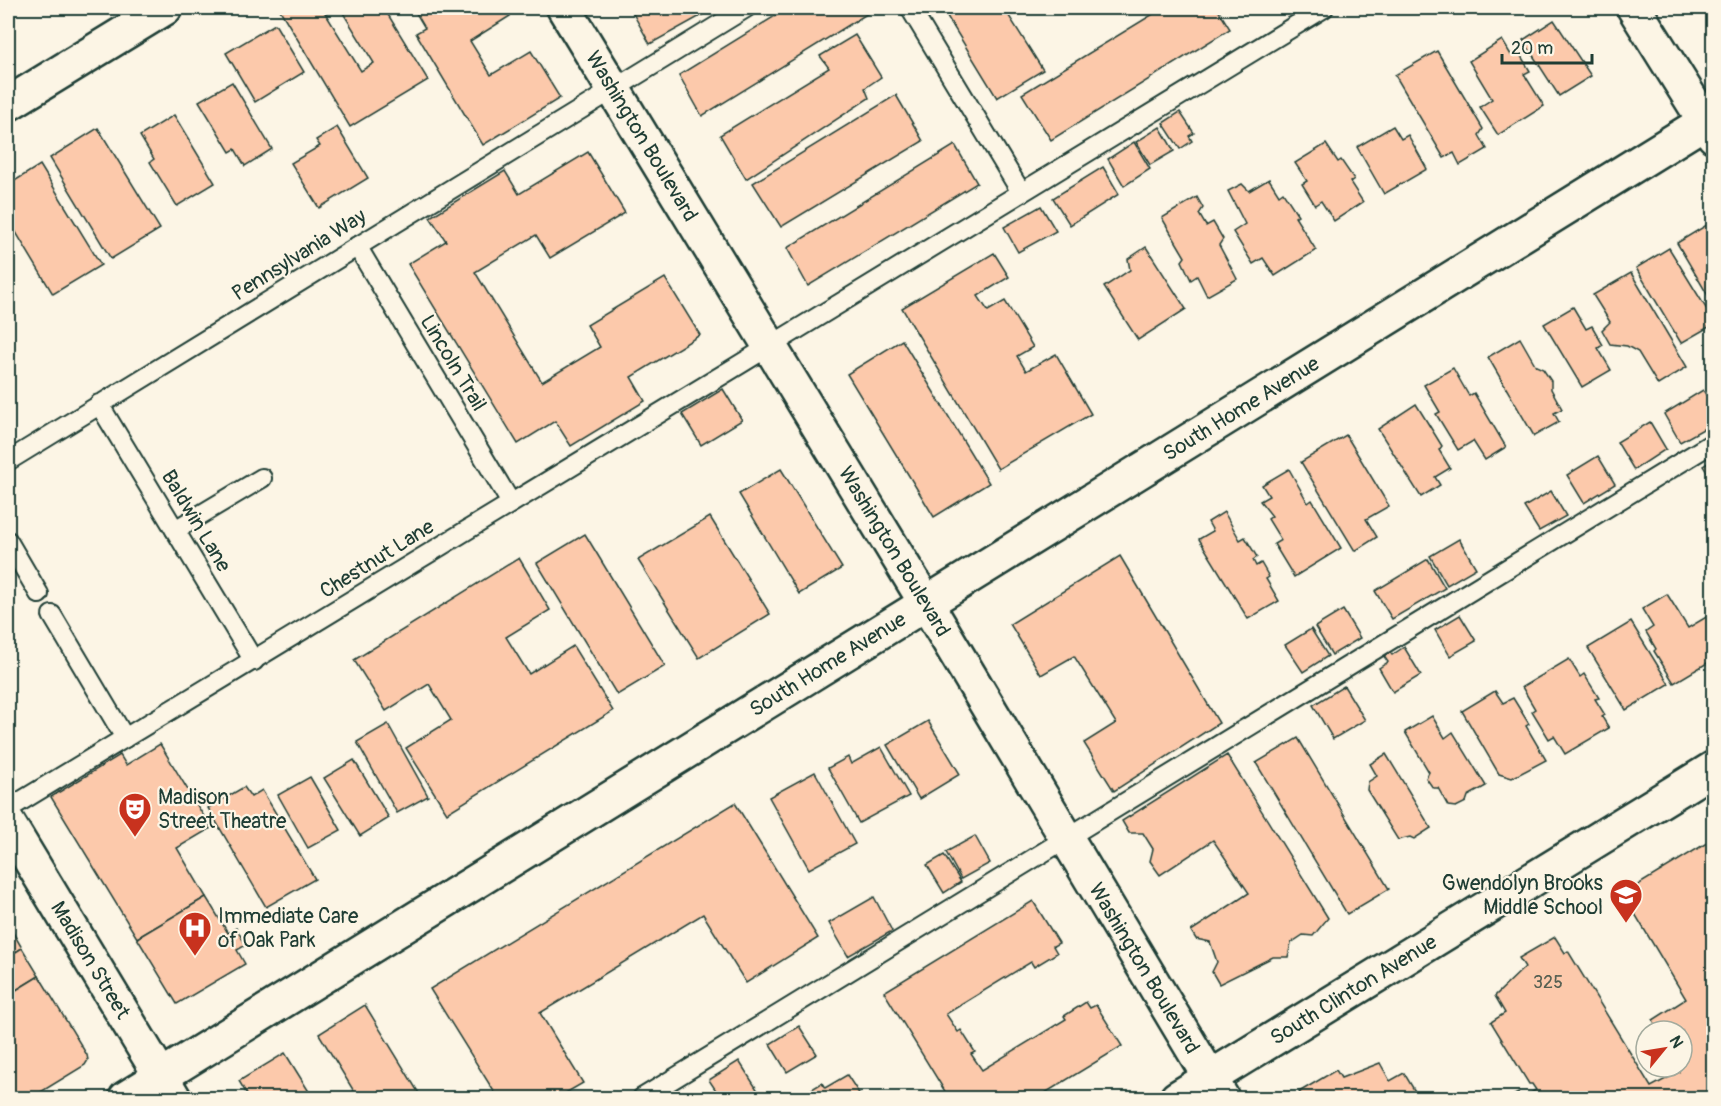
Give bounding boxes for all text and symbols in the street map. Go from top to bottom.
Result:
scale bar [1502,27,1592,65]
text: 20 m [1511,37,1553,60]
street label: Washington Boulevard [580,46,704,226]
street label: Pennsylvania Way [227,203,371,307]
street label: Lincoln Trail [414,310,492,416]
street label: South Home Avenue [1158,350,1325,467]
street label: Washington Boulevard [832,461,957,642]
street label: Baldwin Lane [155,465,237,577]
street label: Chestnut Lane [315,513,440,605]
street label: South Home Avenue [744,605,911,723]
place label: Madison Street Theatre [158,784,287,835]
theatre icon: Madison Street Theatre [117,791,153,838]
place label: Gwendolyn Brooks Middle School [1442,870,1604,921]
school or university icon: Gwendolyn Brooks Middle School [1608,877,1644,924]
street label: Washington Boulevard [1083,878,1206,1059]
street label: Madison Street [45,896,137,1024]
place label: Immediate Care of Oak Park [218,903,359,954]
hospital icon: Immediate Care of Oak Park [177,910,213,957]
street label: South Clinton Avenue [1265,928,1442,1051]
house number: 325 [1533,971,1563,994]
north arrow [1634,1019,1694,1079]
text: N [1665,1032,1688,1052]

